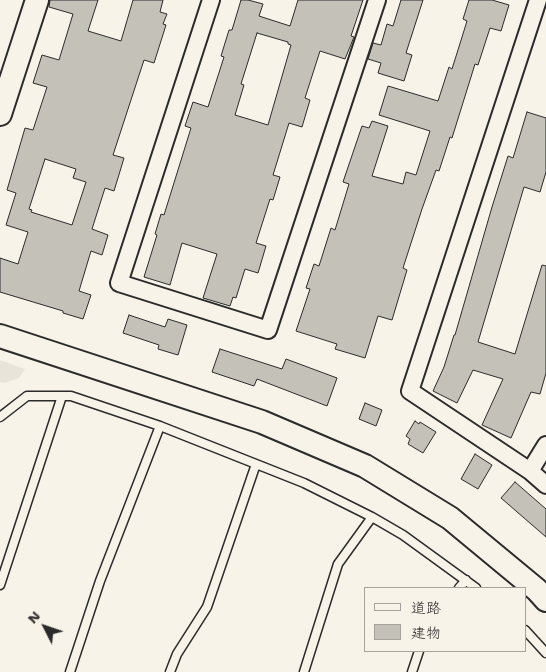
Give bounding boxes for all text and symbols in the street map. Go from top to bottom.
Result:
legend [364,587,526,652]
text: 道路 [411,598,441,618]
north arrow [20,602,70,652]
text: N [23,607,44,627]
text: 建物 [411,623,441,643]

